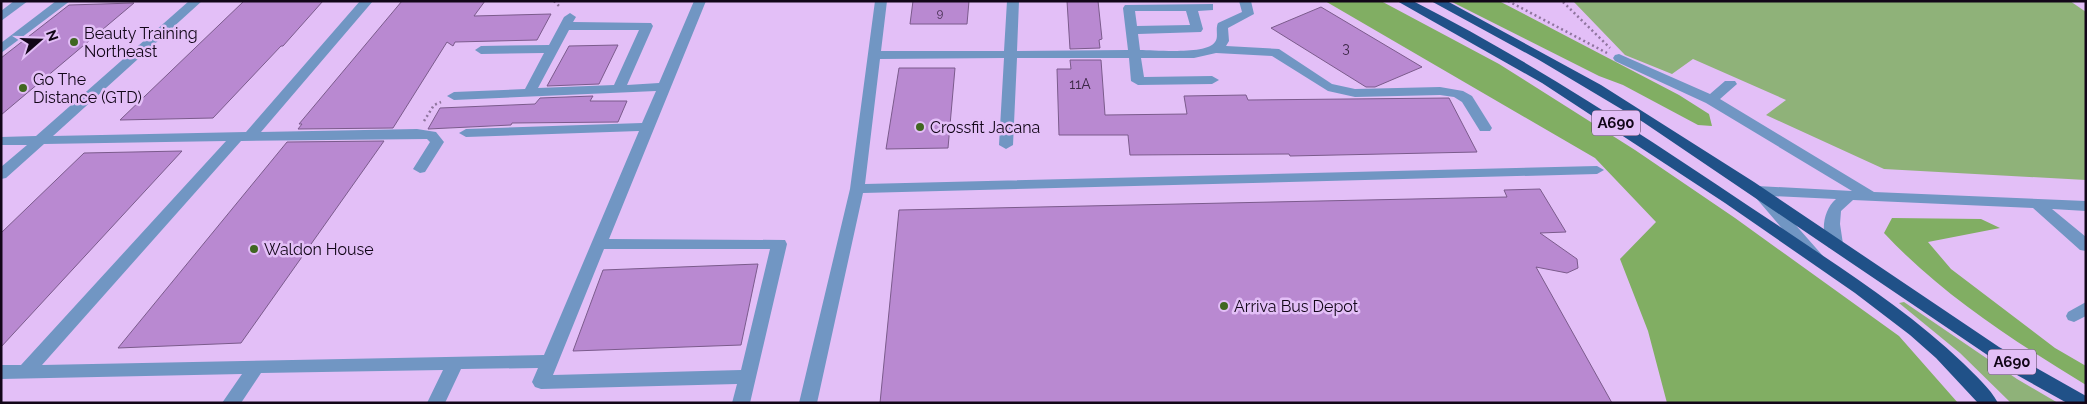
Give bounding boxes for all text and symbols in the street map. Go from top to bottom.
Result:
house number: 9 [937,7,943,20]
north arrow [15,15,65,65]
place label: Beauty Training Northeast [84,24,198,61]
text: N [43,28,62,43]
marker: Beauty Training Northeast [68,36,80,48]
house number: 3 [1342,40,1350,56]
place label: Go The Distance (GTD) [33,70,142,107]
house number: 11A [1069,76,1091,92]
marker: Go The Distance (GTD) [17,82,29,94]
road number: A690 [1592,110,1640,136]
place label: Crossfit Jacana [930,118,1040,137]
marker: Crossfit Jacana [914,121,926,133]
place label: Waldon House [264,240,374,259]
marker: Waldon House [248,243,260,255]
place label: Arriva Bus Depot [1234,297,1359,316]
marker: Arriva Bus Depot [1218,300,1230,312]
road number: A690 [1988,350,2036,374]

